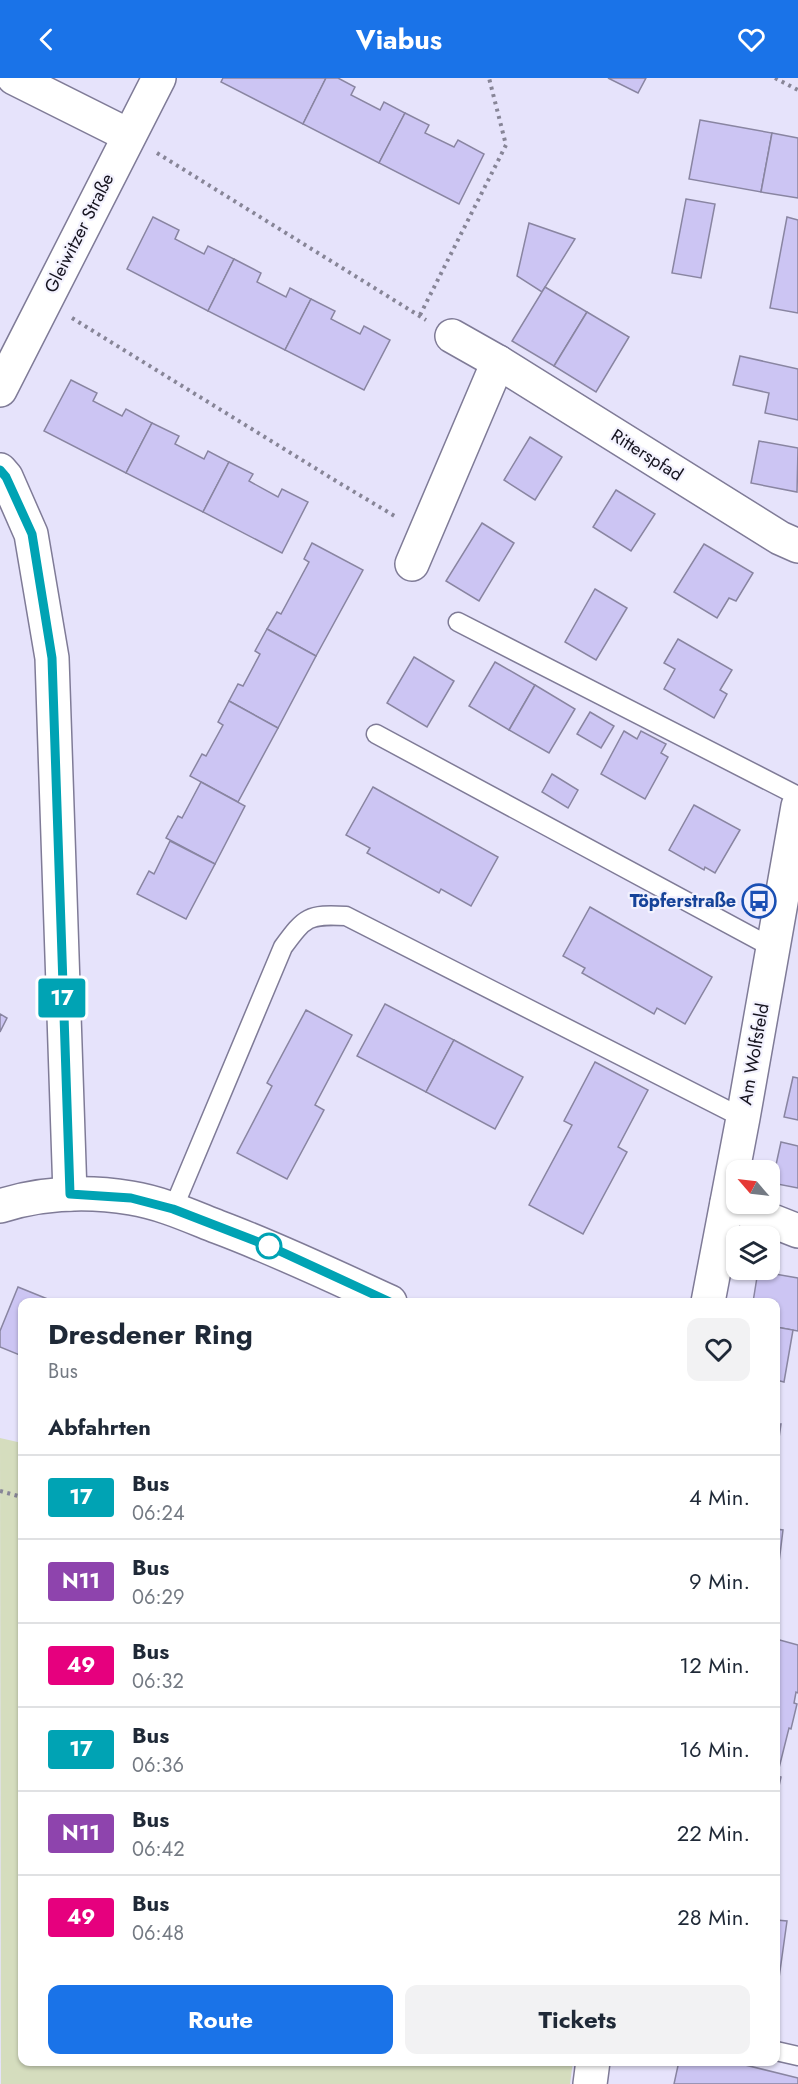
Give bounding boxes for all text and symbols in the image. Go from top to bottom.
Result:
text: Viabus [356,20,442,59]
icon: back [30,23,63,56]
icon: heart [735,23,768,56]
street label: Gleiwitzer Straße [38,169,120,297]
street label: Ritterspfad [606,423,688,487]
bus stop icon: Töpferstraße [741,883,777,919]
place label: Töpferstraße [630,888,736,914]
line badge: 17 [35,978,89,1018]
text: 17 [50,983,74,1013]
street label: Am Wolfsfeld [732,1001,776,1107]
north arrow [726,1160,780,1214]
map controls [726,1160,780,1280]
button: layers [726,1226,780,1280]
unlabelled marker [256,1233,282,1259]
text: Dresdener Ring [48,1314,253,1355]
button: heart [687,1318,750,1381]
text: Bus [48,1357,78,1386]
text: Abfahrten [48,1411,151,1443]
text: Bus [132,1467,169,1499]
text: 4 Min. [689,1481,750,1513]
text: 17 [69,1482,93,1512]
text: 06:24 [132,1499,185,1528]
text: Bus [132,1551,169,1583]
text: 9 Min. [689,1565,750,1597]
text: N11 [62,1566,100,1596]
text: 06:29 [132,1583,184,1612]
text: Bus [132,1635,169,1667]
text: 12 Min. [679,1649,750,1681]
text: 49 [67,1650,95,1680]
text: 06:32 [132,1667,184,1696]
text: Bus [132,1719,169,1751]
text: 16 Min. [679,1733,750,1765]
text: 17 [69,1734,93,1764]
text: 06:36 [132,1751,184,1780]
text: Bus [132,1803,169,1835]
text: 22 Min. [677,1817,750,1849]
text: N11 [62,1818,100,1848]
text: 06:42 [132,1835,185,1864]
text: Bus [132,1887,169,1919]
text: 28 Min. [677,1901,750,1933]
text: 49 [67,1902,95,1932]
text: 06:48 [132,1919,184,1948]
button: Route [48,1985,393,2054]
button: Tickets [405,1985,750,2054]

